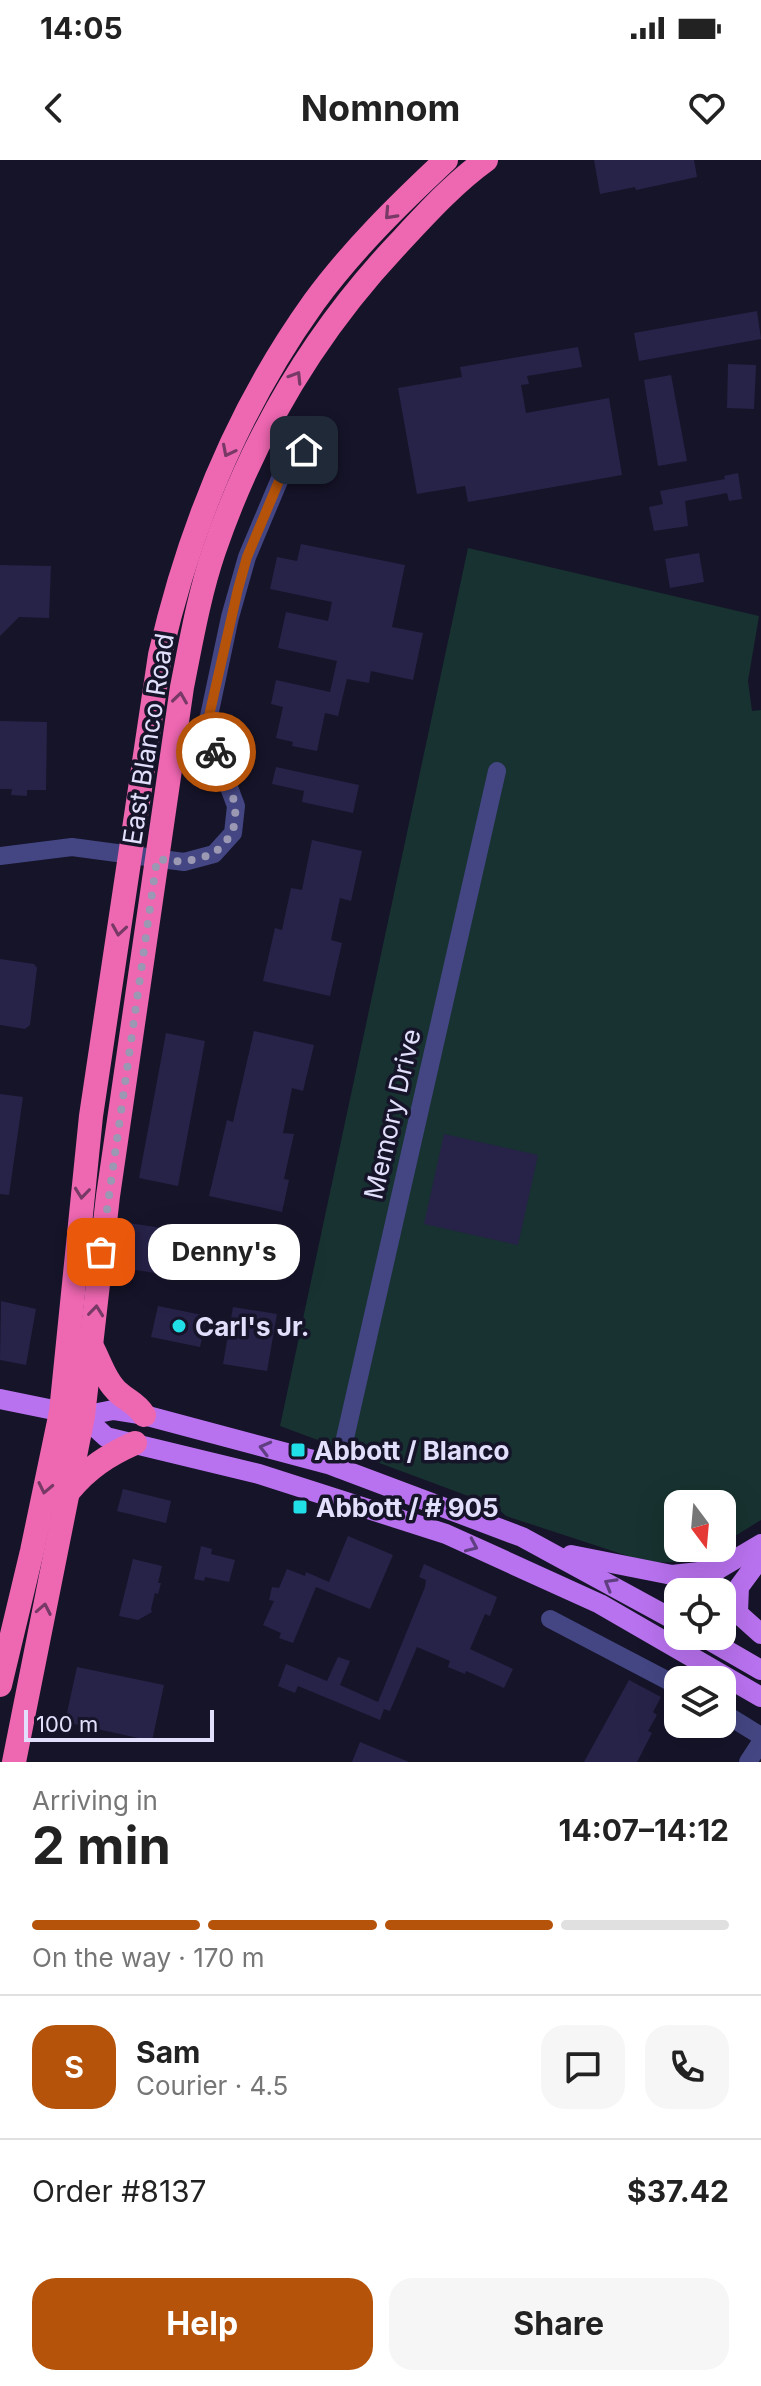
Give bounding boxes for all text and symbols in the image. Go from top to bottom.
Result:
text: 14:05 [40,10,123,46]
icon: back [32,86,76,130]
text: Nomnom [301,86,460,130]
icon: heart [685,86,729,130]
one-way arrow [385,205,399,219]
one-way arrow [286,371,301,386]
pin [270,416,338,484]
icon: home [282,428,326,472]
one-way arrow [222,442,238,457]
street label: East Blanco Road [116,631,180,847]
one-way arrow [171,691,188,705]
courier [176,712,256,792]
icon: bike [194,730,238,774]
one-way arrow [111,923,128,937]
street label: Memory Drive [357,1026,427,1202]
one-way arrow [74,1187,91,1200]
pin [67,1218,135,1286]
callout: Denny's [149,1224,301,1280]
icon: bag [79,1230,123,1274]
text: Denny's [171,1236,277,1267]
one-way arrow [87,1304,104,1317]
place label: Carl's Jr. [195,1311,310,1342]
marker: Carl's Jr. [170,1317,188,1335]
place label: Abbott / Blanco [314,1435,509,1466]
one-way arrow [259,1441,273,1458]
marker: Abbott / Blanco [289,1441,307,1459]
one-way arrow [37,1481,54,1494]
north arrow [664,1490,736,1562]
map controls [664,1490,736,1738]
place label: Abbott / # 905 [316,1492,499,1523]
marker: Abbott / # 905 [291,1498,309,1516]
one-way arrow [464,1536,478,1552]
one-way arrow [604,1578,619,1594]
button: locate [664,1578,736,1650]
one-way arrow [35,1603,52,1616]
button: layers [664,1666,736,1738]
scale bar [24,1706,214,1742]
text: 100 m [36,1711,98,1737]
text: Arriving in [32,1785,158,1816]
text: 14:07–14:12 [559,1812,729,1848]
text: 2 min [32,1814,171,1877]
text: On the way · 170 m [32,1942,265,1973]
button: chat [541,2025,625,2109]
button: phone [645,2025,729,2109]
text: Sam [136,2034,200,2070]
text: S [64,2049,84,2085]
text: Courier · 4.5 [136,2070,288,2101]
text: Order #8137 [32,2173,207,2209]
text: $37.42 [627,2173,729,2209]
button: Help [32,2278,373,2370]
button: Share [389,2278,729,2370]

